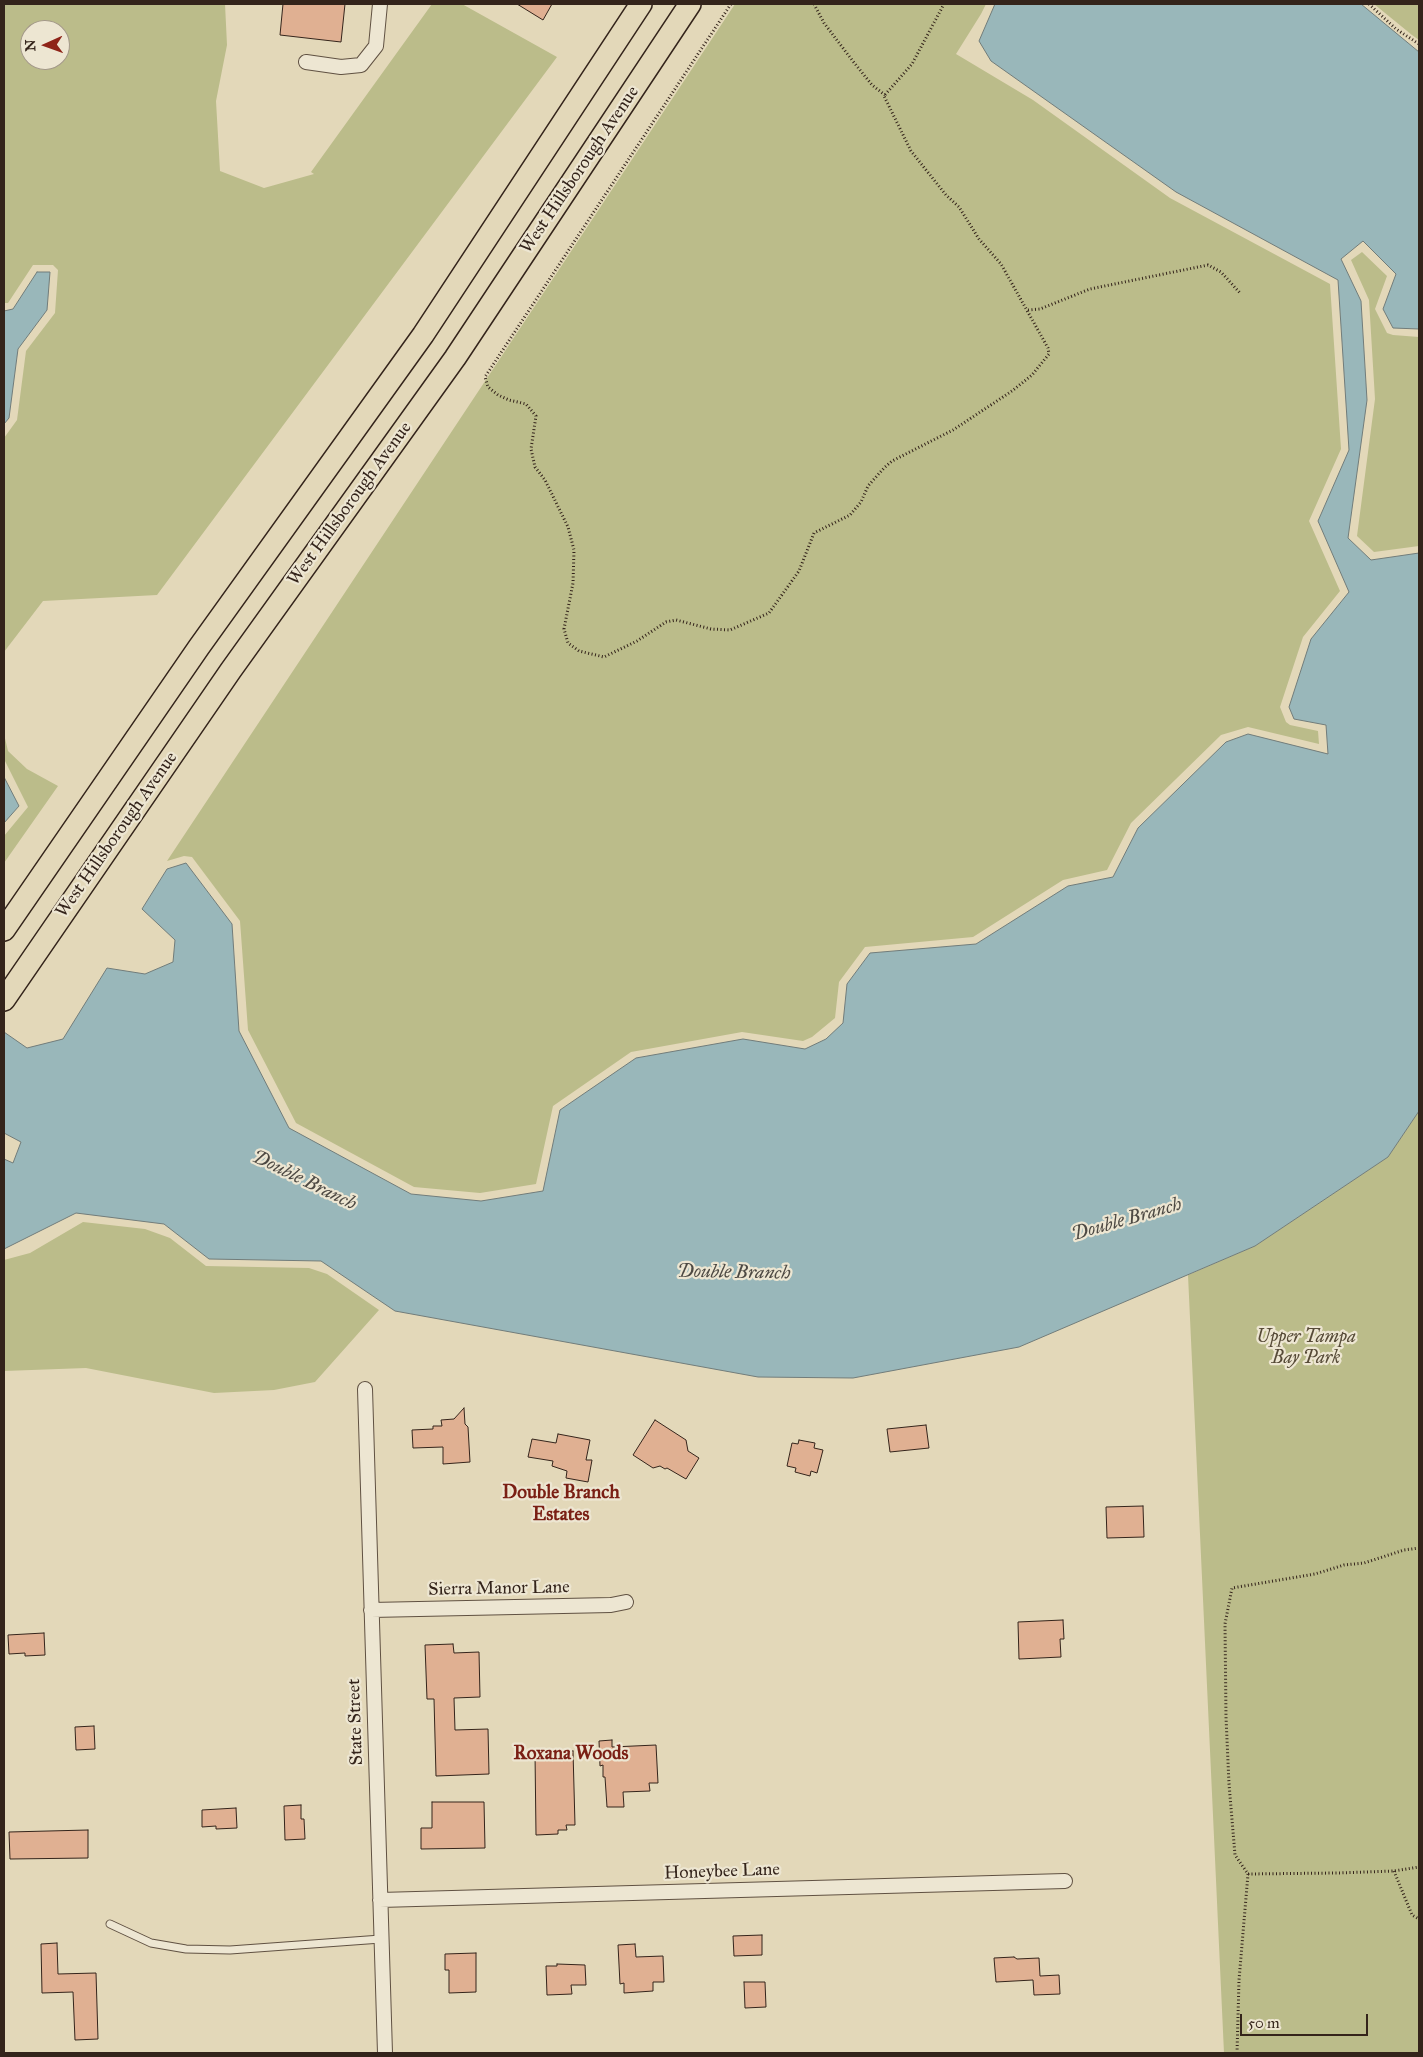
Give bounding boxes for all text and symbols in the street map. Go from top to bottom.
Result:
north arrow [20,20,70,70]
text: N [22,39,39,52]
street label: West Hillsborough Avenue [516,82,644,258]
street label: West Hillsborough Avenue [283,418,417,590]
street label: West Hillsborough Avenue [52,748,182,922]
water label: Double Branch [248,1146,360,1216]
water label: Double Branch [1069,1193,1185,1247]
water label: Double Branch [677,1261,791,1285]
park label: Upper Tampa Bay Park [1256,1327,1356,1370]
district label: Double Branch Estates [502,1482,620,1526]
street label: Sierra Manor Lane [428,1577,570,1601]
street label: State Street [344,1678,368,1766]
district label: Roxana Woods [514,1743,628,1765]
street label: Honeybee Lane [664,1859,780,1885]
scale bar [1243,2004,1370,2036]
text: 50 m [1248,2014,1280,2032]

